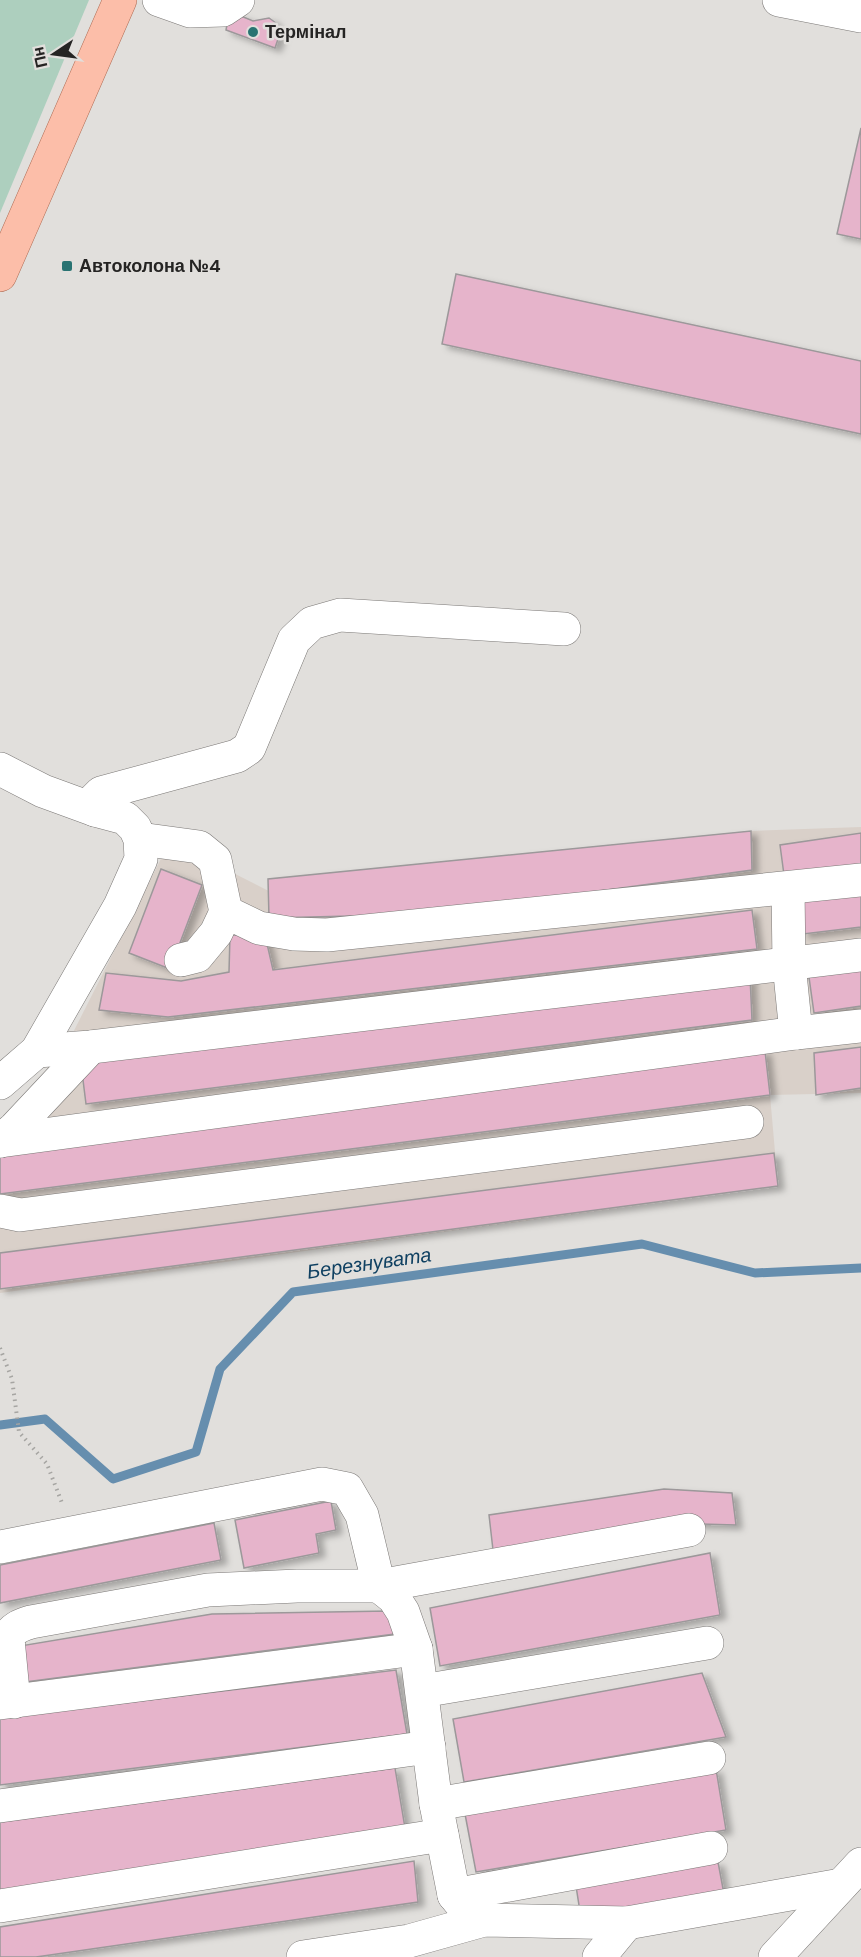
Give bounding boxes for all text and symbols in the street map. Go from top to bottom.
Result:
place label: Термінал [265,20,347,44]
north arrow [24,24,84,84]
marker: Термінал [246,25,260,39]
text: Пн [27,45,52,70]
place label: Автоколона №4 [79,254,221,278]
marker: Автоколона №4 [60,259,74,273]
water label: Березнувата [305,1241,433,1285]

